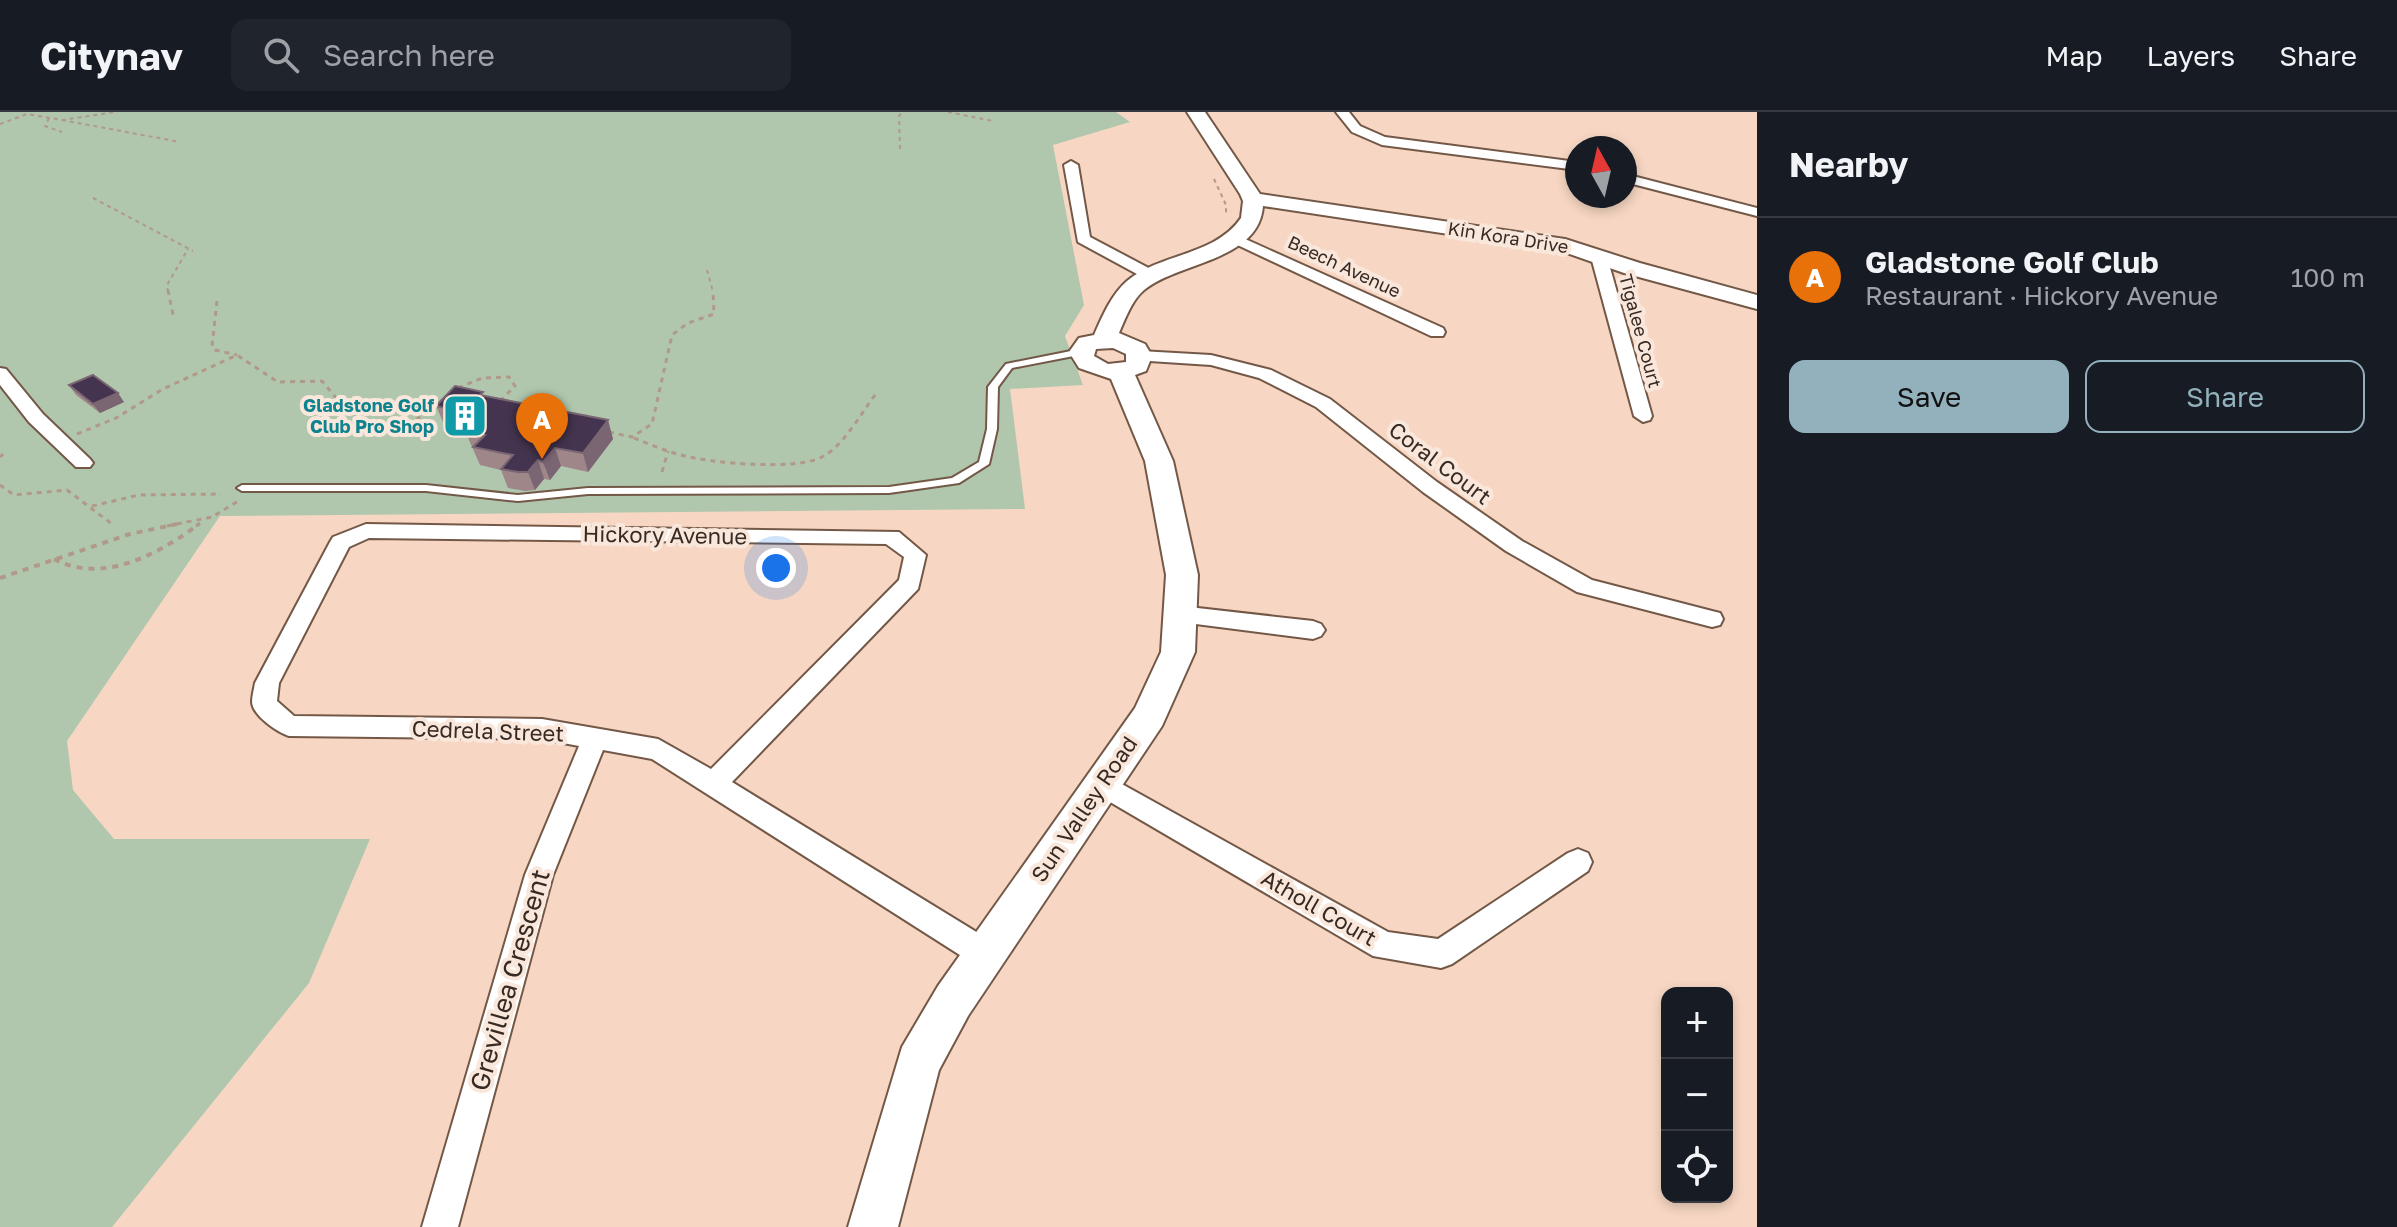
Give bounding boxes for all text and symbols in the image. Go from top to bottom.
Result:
search box [231,19,791,91]
text: Citynav [40,33,183,78]
icon: search [259,33,303,77]
text: Search here [323,37,495,73]
text: Map [2045,39,2103,72]
text: Layers [2147,39,2235,72]
text: Share [2279,39,2357,72]
north arrow [1565,136,1637,208]
text: Nearby [1789,144,1909,184]
street label: Kin Kora Drive [1446,217,1570,257]
street label: Beech Avenue [1285,230,1404,302]
text: Gladstone Golf Club [1865,244,2159,280]
text: A [1806,262,1824,293]
text: 100 m [2291,262,2365,293]
street label: Tigalee Court [1615,272,1667,390]
text: Restaurant · Hickory Avenue [1865,280,2218,311]
button: Save [1789,360,2069,433]
button: Share [2085,360,2365,433]
building icon: Gladstone Golf Club Pro Shop [441,392,489,440]
pin: A [516,393,568,459]
place label: Gladstone Golf Club Pro Shop [303,394,434,437]
street label: Coral Court [1384,415,1497,510]
street label: Hickory Avenue [583,520,747,549]
your location [756,548,796,588]
street label: Cedrela Street [411,714,565,747]
street label: Sun Valley Road [1025,731,1142,887]
street label: Atholl Court [1257,864,1382,951]
street label: Grevillea Crescent [463,866,556,1094]
map controls [1661,987,1733,1203]
button: + [1661,987,1733,1059]
button: − [1661,1059,1733,1131]
button: locate [1661,1131,1733,1203]

